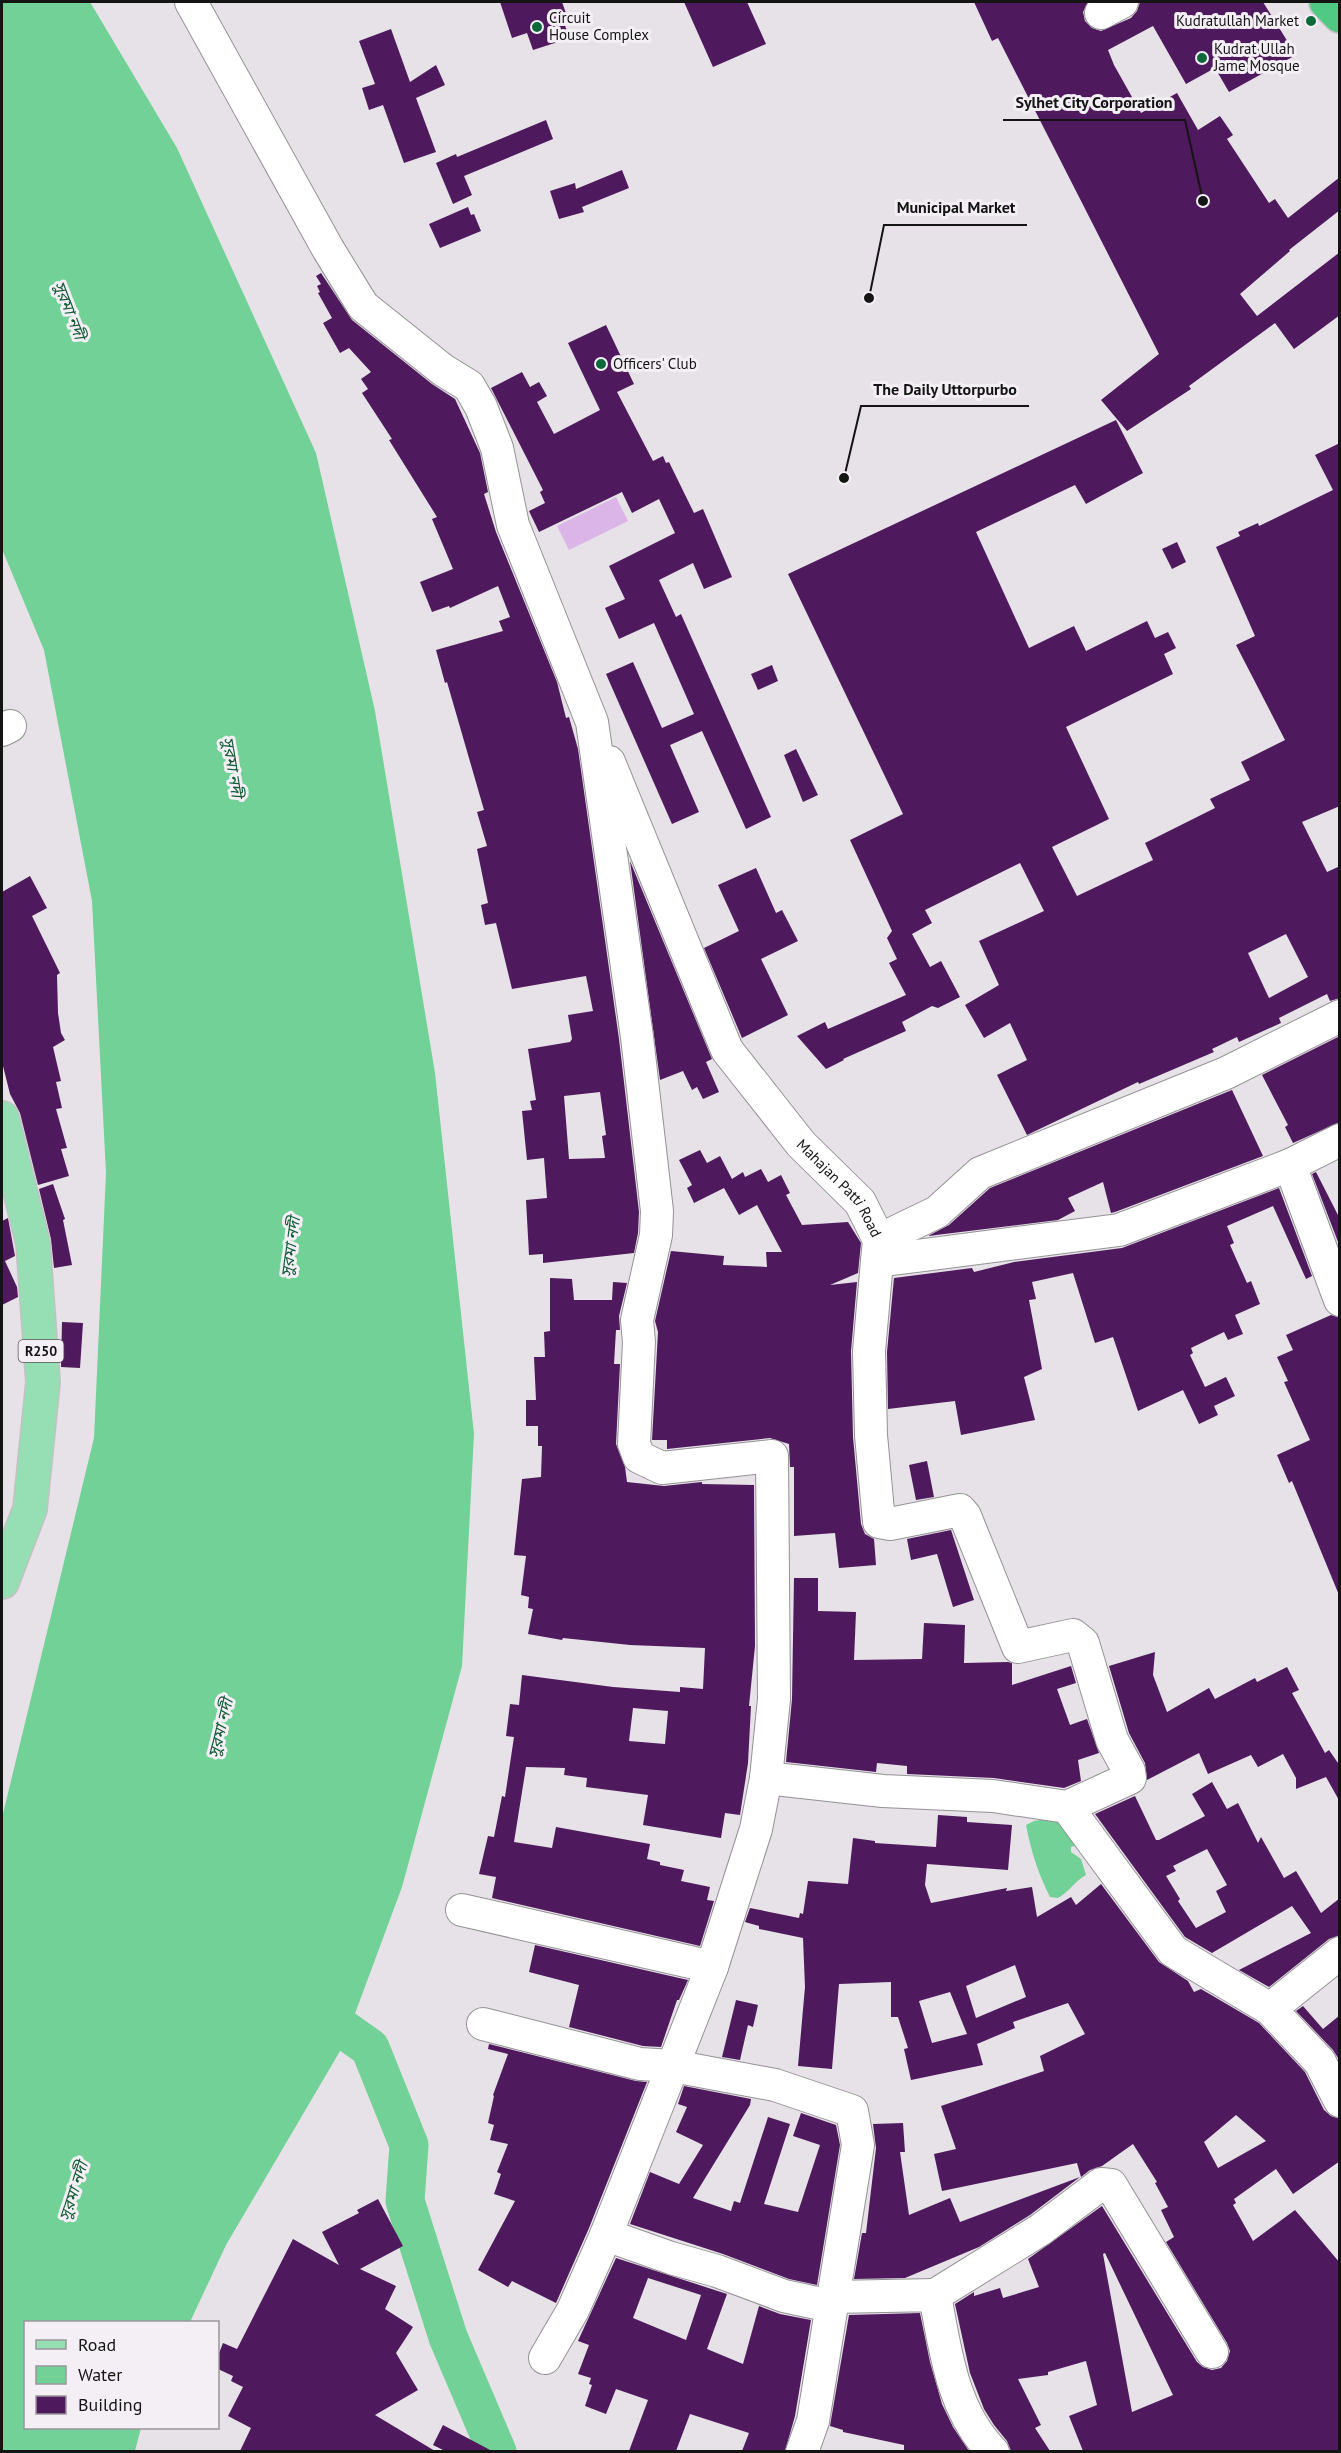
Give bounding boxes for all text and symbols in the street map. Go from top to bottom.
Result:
place label: Circuit House Complex [549,8,649,44]
place label: Kudratullah Market [1176,11,1299,30]
marker: Kudratullah Market [1304,14,1318,28]
marker: Circuit House Complex [530,20,544,34]
place label: Kudrat Ullah Jame Mosque [1213,39,1300,75]
marker: Kudrat Ullah Jame Mosque [1195,51,1209,65]
callout: Sylhet City Corporation [1003,86,1185,120]
text: Sylhet City Corporation [1015,92,1173,112]
callout: Municipal Market [884,191,1027,225]
text: Municipal Market [897,197,1016,217]
water label: সুরমা নদী [50,278,91,344]
place label: Officers' Club [613,354,697,373]
marker: Officers' Club [594,357,608,371]
callout: The Daily Uttorpurbo [861,372,1029,406]
text: The Daily Uttorpurbo [873,379,1017,399]
water label: সুরমা নদী [218,736,248,801]
street label: Mahajan Patti Road [793,1135,886,1240]
water label: সুরমা নদী [276,1213,304,1278]
road number: R250 [18,1340,63,1362]
water label: সুরমা নদী [203,1694,238,1760]
water label: সুরমা নদী [54,2157,93,2223]
legend [24,2321,219,2429]
text: Road [78,2333,116,2356]
text: Water [78,2363,122,2386]
text: Building [78,2393,142,2416]

